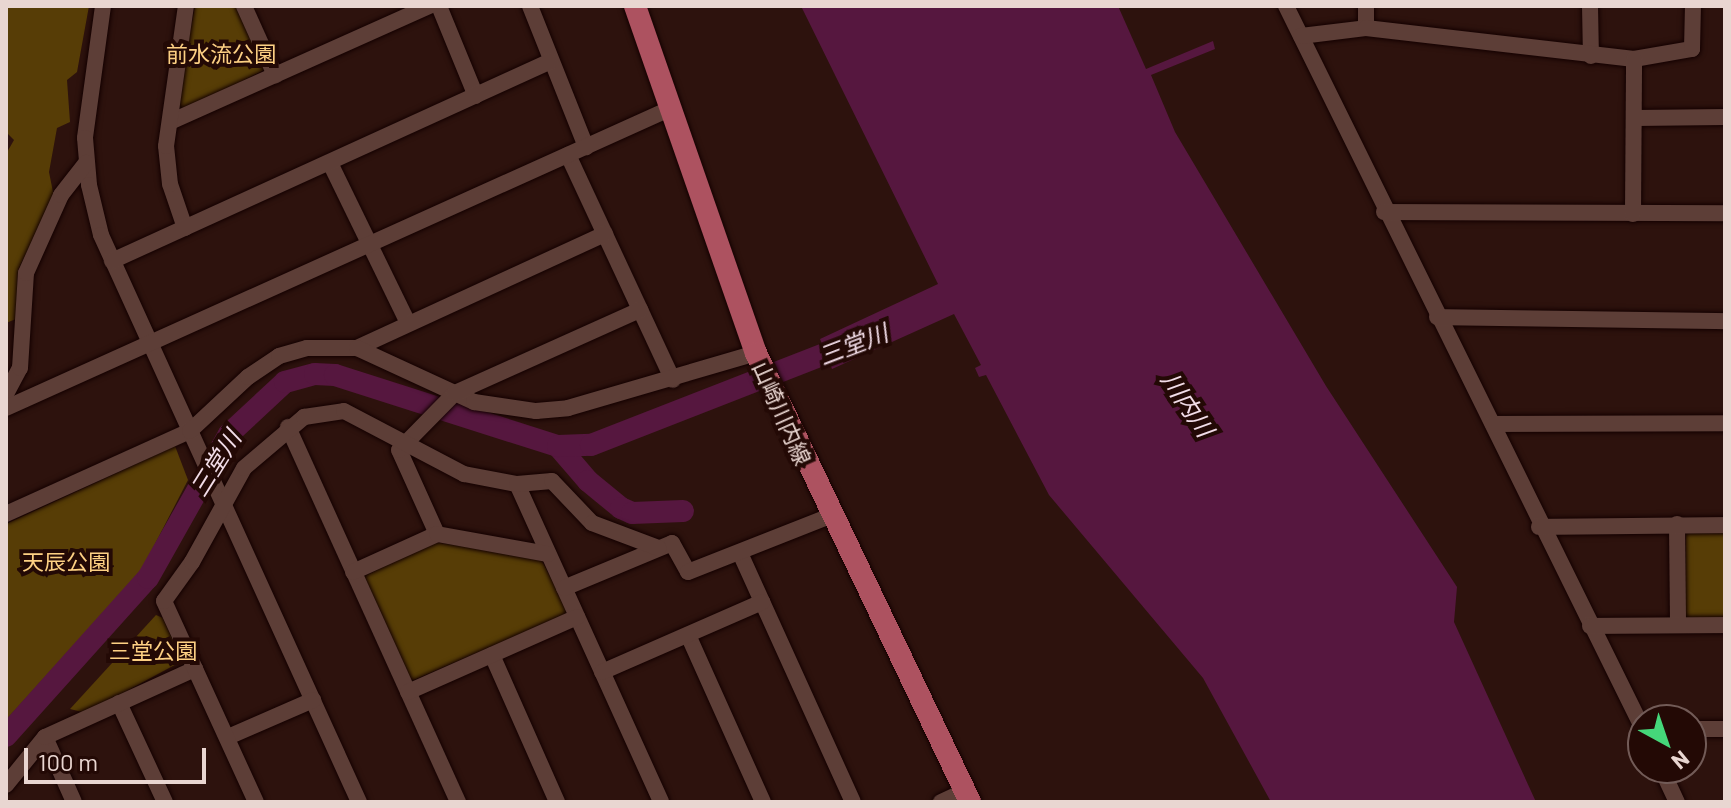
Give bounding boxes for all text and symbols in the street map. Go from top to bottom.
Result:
park label: 前水流公園 [166,41,276,67]
water label: 三堂川 [814,318,892,370]
street label: 山崎川内線 [748,357,816,469]
water label: 川内川 [1156,366,1220,442]
water label: 三堂川 [184,425,246,501]
park label: 天辰公園 [22,549,110,575]
park label: 三堂公園 [109,638,197,664]
north arrow [1627,704,1707,784]
scale bar [28,732,210,782]
text: N [1667,746,1695,776]
text: 100 m [38,747,98,776]

